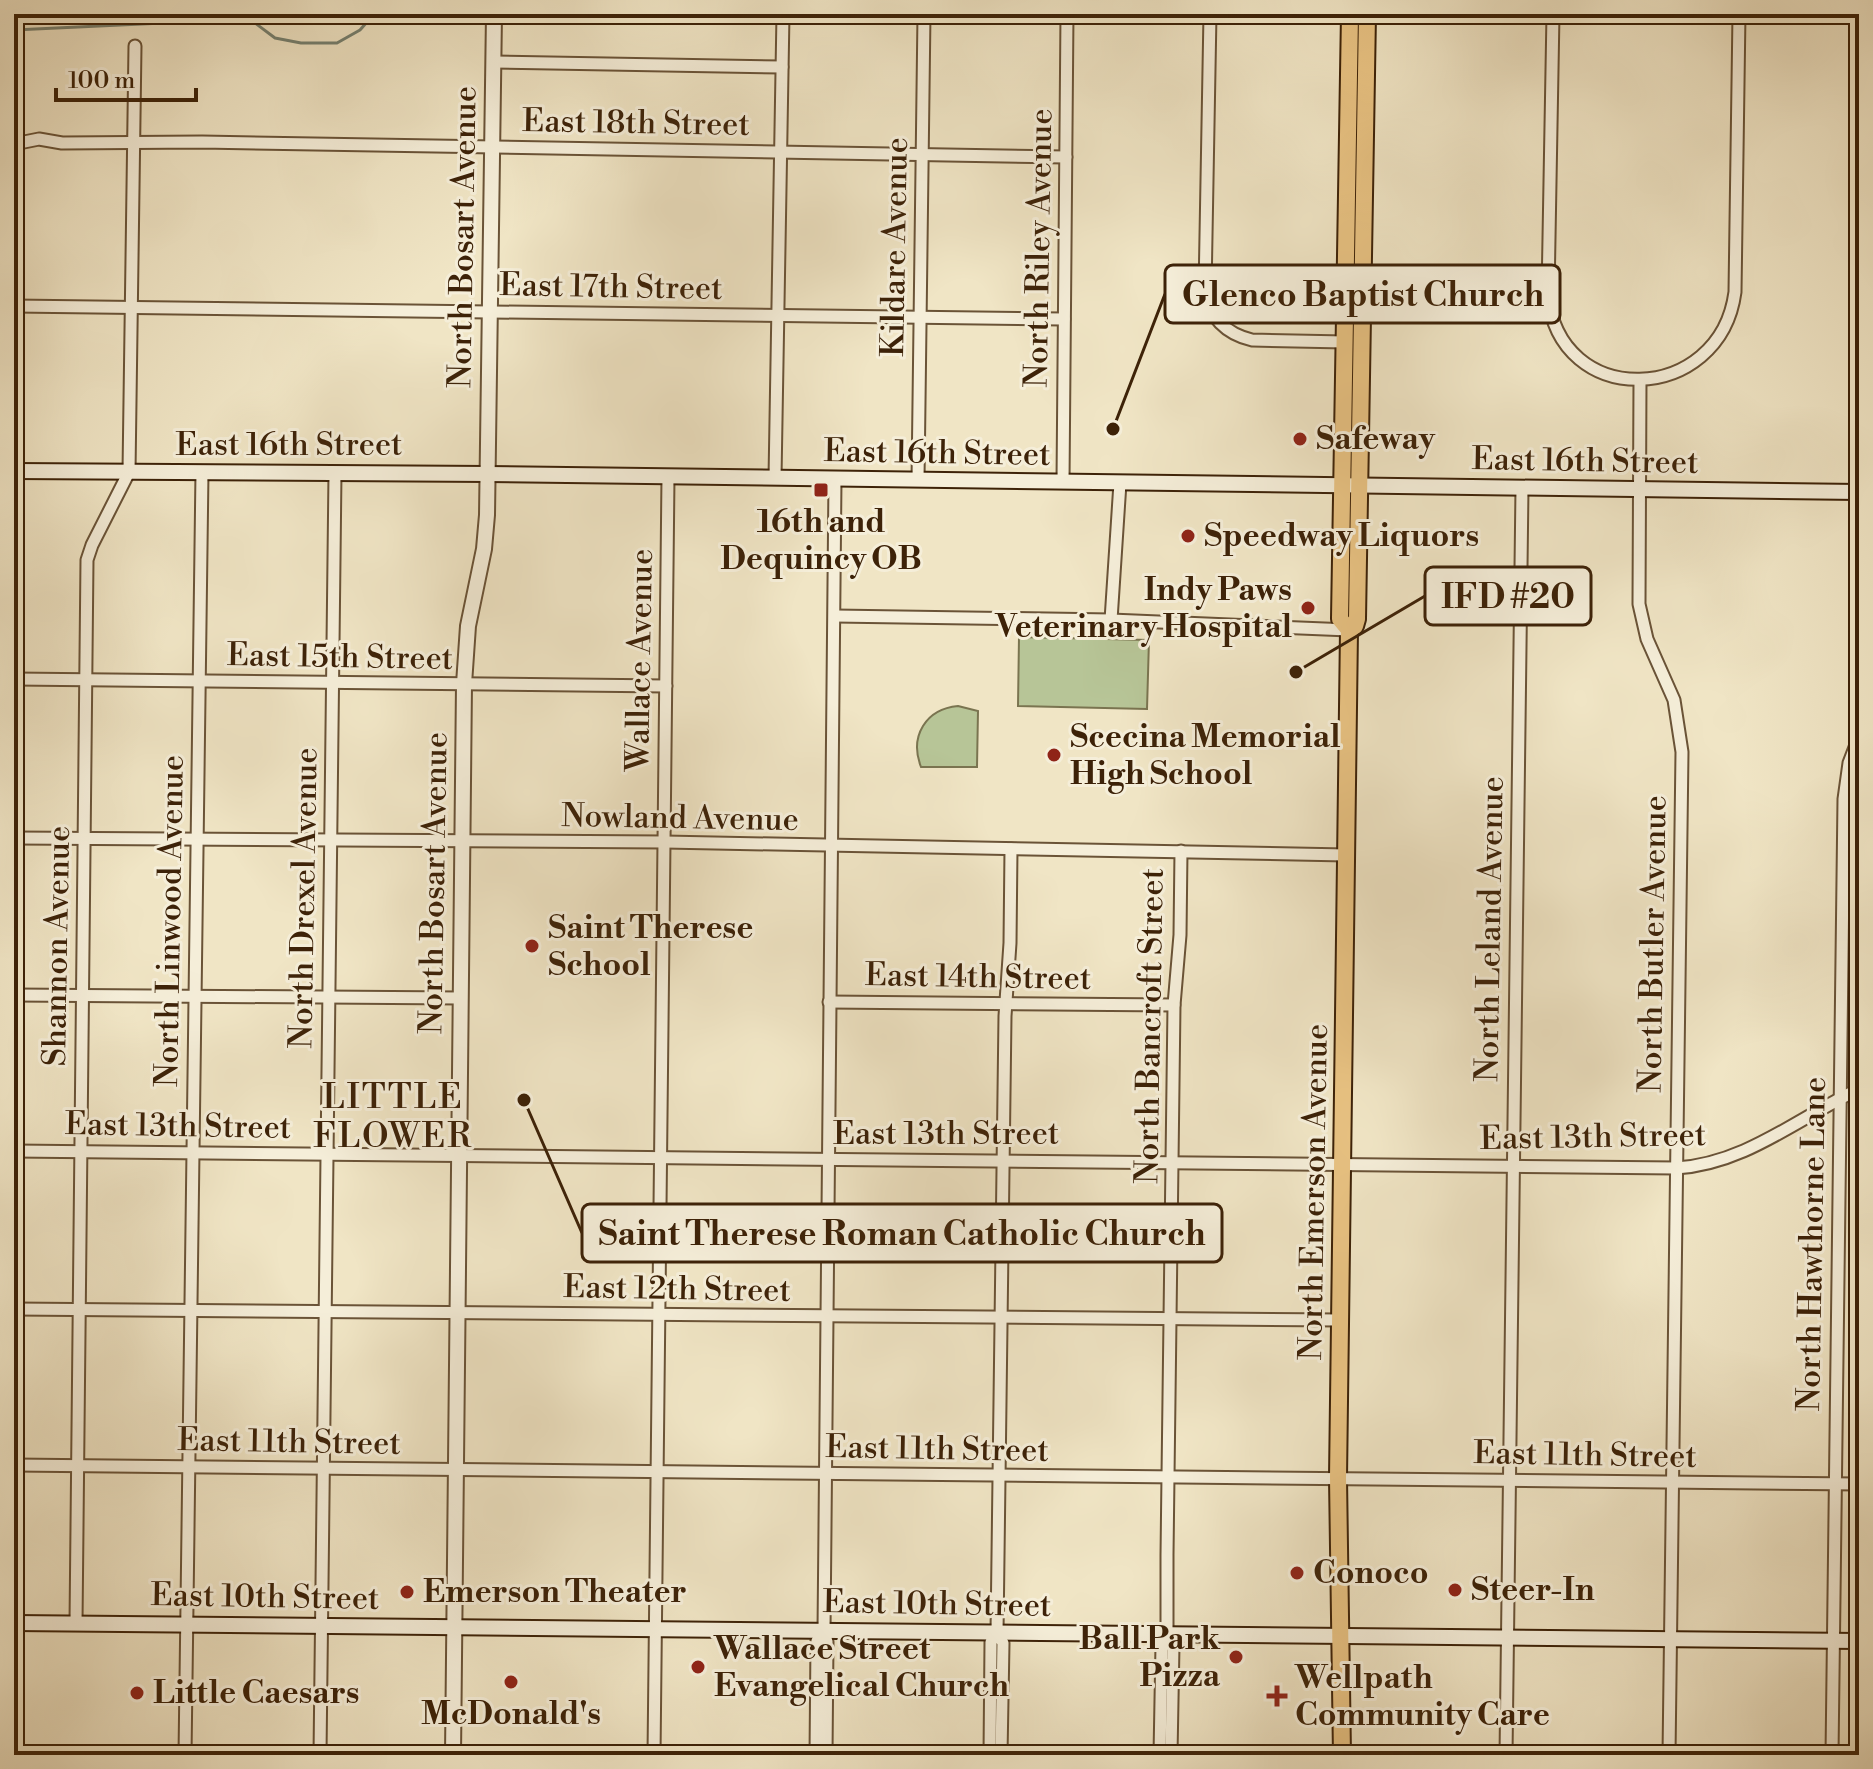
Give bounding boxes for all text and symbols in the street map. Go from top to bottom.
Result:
scale bar [56,52,196,102]
text: 100 m [68,66,135,96]
street label: North Bosart Avenue [440,86,486,388]
street label: East 18th Street [522,101,750,145]
street label: North Riley Avenue [1017,108,1061,388]
street label: Kildare Avenue [873,137,917,357]
street label: East 17th Street [499,265,723,309]
callout: Glenco Baptist Church [1165,265,1560,323]
text: Glenco Baptist Church [1182,275,1544,317]
place label: Safeway [1316,419,1436,459]
street label: East 16th Street [176,425,402,465]
marker: Safeway [1291,430,1309,448]
street label: East 16th Street [823,431,1051,475]
street label: East 16th Street [1471,439,1699,483]
marker: 16th and Dequincy OB [812,481,830,499]
place label: 16th and Dequincy OB [720,502,922,579]
place label: Speedway Liquors [1204,516,1479,556]
marker: Speedway Liquors [1179,527,1197,545]
street label: Wallace Avenue [618,548,662,773]
callout: IFD #20 [1425,567,1591,625]
place label: Indy Paws Veterinary Hospital [995,570,1292,647]
text: IFD #20 [1441,577,1575,619]
marker: Indy Paws Veterinary Hospital [1299,599,1317,617]
street label: East 15th Street [227,635,453,679]
place label: Scecina Memorial High School [1070,717,1341,794]
street label: North Bosart Avenue [411,732,457,1034]
marker: Scecina Memorial High School [1045,746,1063,764]
street label: North Drexel Avenue [281,747,327,1049]
street label: North Linwood Avenue [147,755,193,1087]
street label: North Leland Avenue [1467,776,1513,1082]
street label: North Butler Avenue [1630,795,1676,1093]
street label: Nowland Avenue [561,796,799,840]
street label: Shannon Avenue [35,825,79,1067]
street label: North Bancroft Street [1127,868,1173,1184]
place label: Saint Therese School [548,908,754,985]
marker: Saint Therese School [523,937,541,955]
street label: East 14th Street [864,955,1092,999]
street label: North Emerson Avenue [1291,1023,1337,1361]
street label: North Hawthorne Lane [1789,1076,1835,1412]
district label: LITTLE FLOWER [313,1077,473,1158]
street label: East 13th Street [65,1104,291,1148]
street label: East 13th Street [833,1114,1059,1154]
street label: East 13th Street [1480,1115,1706,1159]
callout: Saint Therese Roman Catholic Church [582,1204,1222,1262]
text: Saint Therese Roman Catholic Church [598,1214,1206,1256]
street label: East 12th Street [563,1267,791,1311]
street label: East 11th Street [177,1420,401,1464]
street label: East 11th Street [825,1427,1049,1471]
street label: East 11th Street [1473,1433,1697,1477]
place label: Conoco [1313,1553,1429,1593]
marker: Conoco [1288,1564,1306,1582]
place label: Steer-In [1471,1570,1595,1610]
place label: Emerson Theater [423,1572,687,1612]
street label: East 10th Street [150,1575,380,1619]
marker: Steer-In [1446,1581,1464,1599]
street label: East 10th Street [822,1582,1052,1626]
marker: Emerson Theater [398,1583,416,1601]
place label: Ball Park Pizza [1079,1619,1221,1696]
place label: Wallace Street Evangelical Church [713,1629,1009,1706]
marker: Ball Park Pizza [1227,1648,1245,1666]
marker: Wallace Street Evangelical Church [689,1658,707,1676]
place label: Wellpath Community Care [1294,1658,1550,1735]
place label: Little Caesars [153,1673,360,1713]
marker: McDonald's [502,1673,520,1691]
marker: Little Caesars [128,1684,146,1702]
marker: Wellpath Community Care [1266,1685,1288,1707]
place label: McDonald's [421,1694,601,1734]

